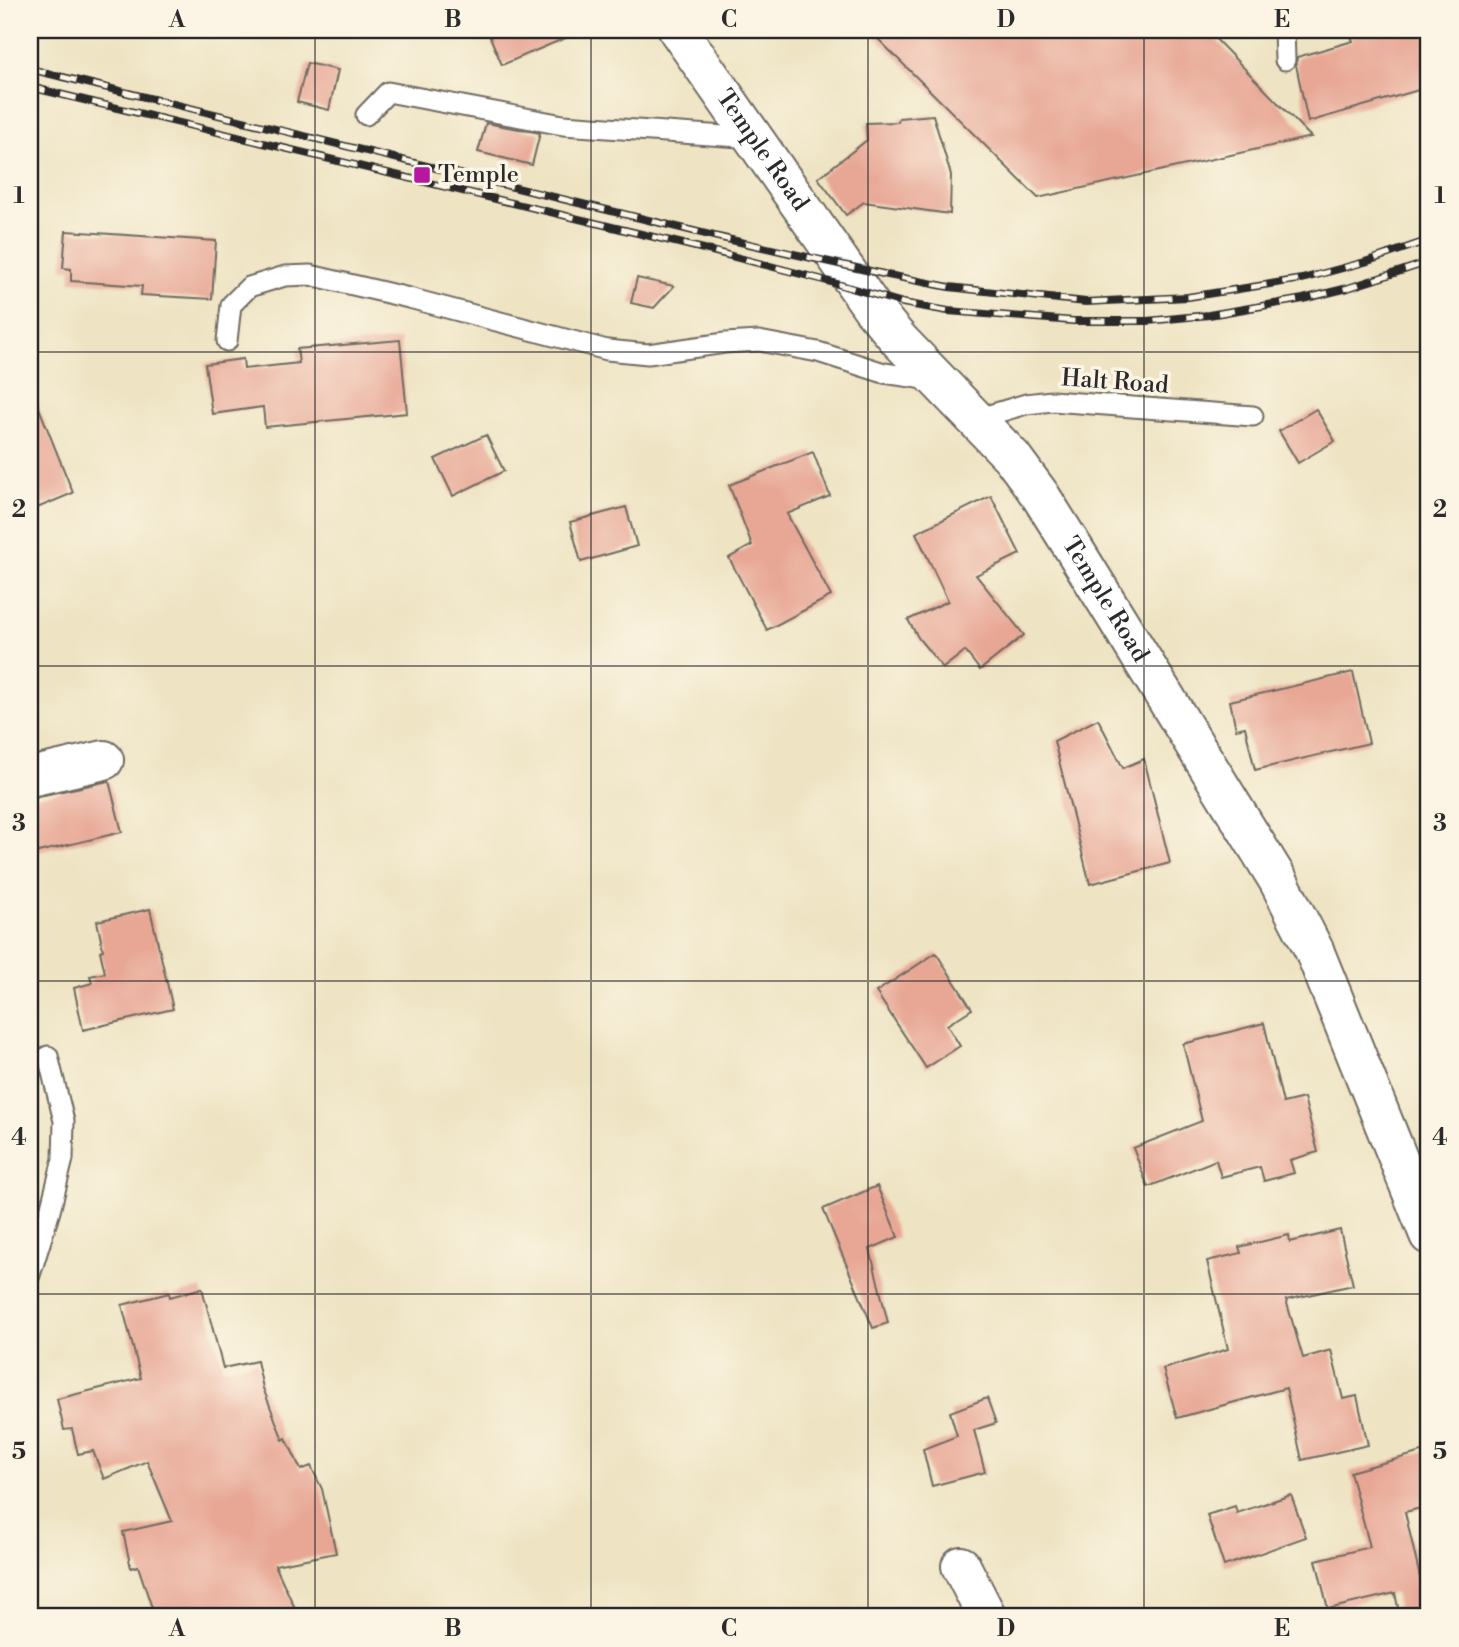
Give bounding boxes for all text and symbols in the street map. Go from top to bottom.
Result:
text: A [168,6,186,34]
text: B [444,6,462,34]
text: C [721,6,737,34]
text: D [997,6,1015,34]
text: E [1274,6,1290,34]
street label: Temple Road [709,84,815,217]
place label: Temple [438,160,519,190]
marker: Temple [412,165,432,185]
text: 1 [13,182,25,210]
text: 1 [1434,182,1446,210]
street label: Halt Road [1060,363,1170,401]
text: 2 [12,496,26,524]
text: 2 [1433,496,1447,524]
street label: Temple Road [1055,531,1155,668]
text: 3 [12,810,26,838]
text: 3 [1433,810,1447,838]
text: 4 [11,1124,27,1152]
text: 4 [1432,1124,1448,1152]
text: 5 [12,1438,26,1466]
text: 5 [1433,1438,1447,1466]
text: A [168,1615,186,1643]
text: B [444,1615,462,1643]
text: C [721,1615,737,1643]
text: D [997,1615,1015,1643]
text: E [1274,1615,1290,1643]

